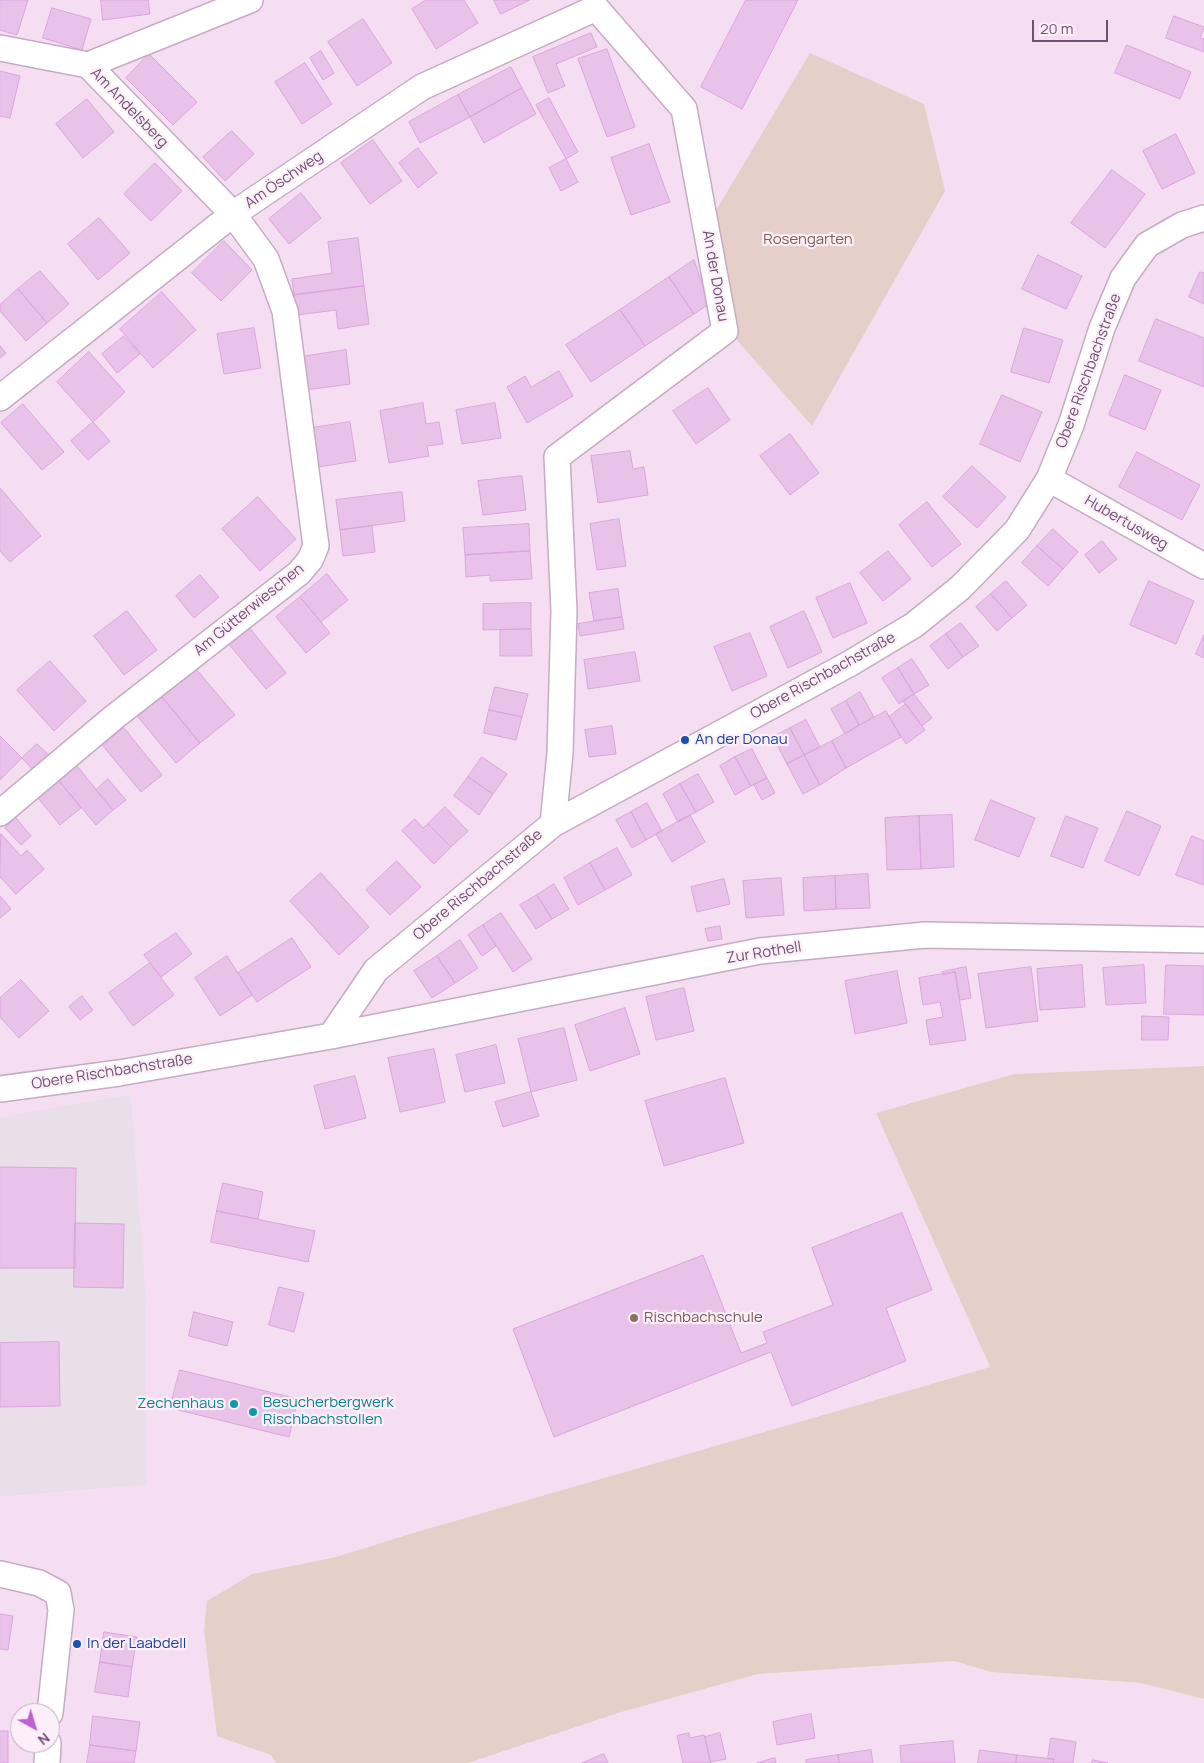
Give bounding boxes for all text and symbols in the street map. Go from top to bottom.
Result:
scale bar [1034,10,1110,42]
text: 20 m [1040,18,1073,39]
street label: Am Andelsberg [86,64,172,152]
street label: Am Öschweg [242,147,326,213]
street label: An der Donau [698,229,732,323]
park label: Rosengarten [763,231,853,249]
street label: Obere Rischbachstraße [1053,291,1125,451]
street label: Hubertusweg [1081,492,1171,554]
street label: Am Gütterwieschen [190,560,308,660]
street label: Obere Rischbachstraße [747,629,899,723]
place label: An der Donau [695,731,788,749]
marker: An der Donau [679,734,691,746]
street label: Obere Rischbachstraße [410,826,546,944]
street label: Zur Rothell [725,938,803,968]
street label: Obere Rischbachstraße [30,1050,194,1094]
place label: Rischbachschule [644,1309,763,1327]
marker: Rischbachschule [628,1312,640,1324]
place label: Besucherbergwerk Rischbachstollen [263,1394,394,1429]
place label: Zechenhaus [137,1395,224,1413]
marker: Zechenhaus [228,1398,240,1410]
marker: Besucherbergwerk Rischbachstollen [247,1406,259,1418]
place label: In der Laabdell [87,1635,186,1653]
marker: In der Laabdell [71,1638,83,1650]
north arrow [10,1703,60,1753]
text: N [34,1729,54,1750]

